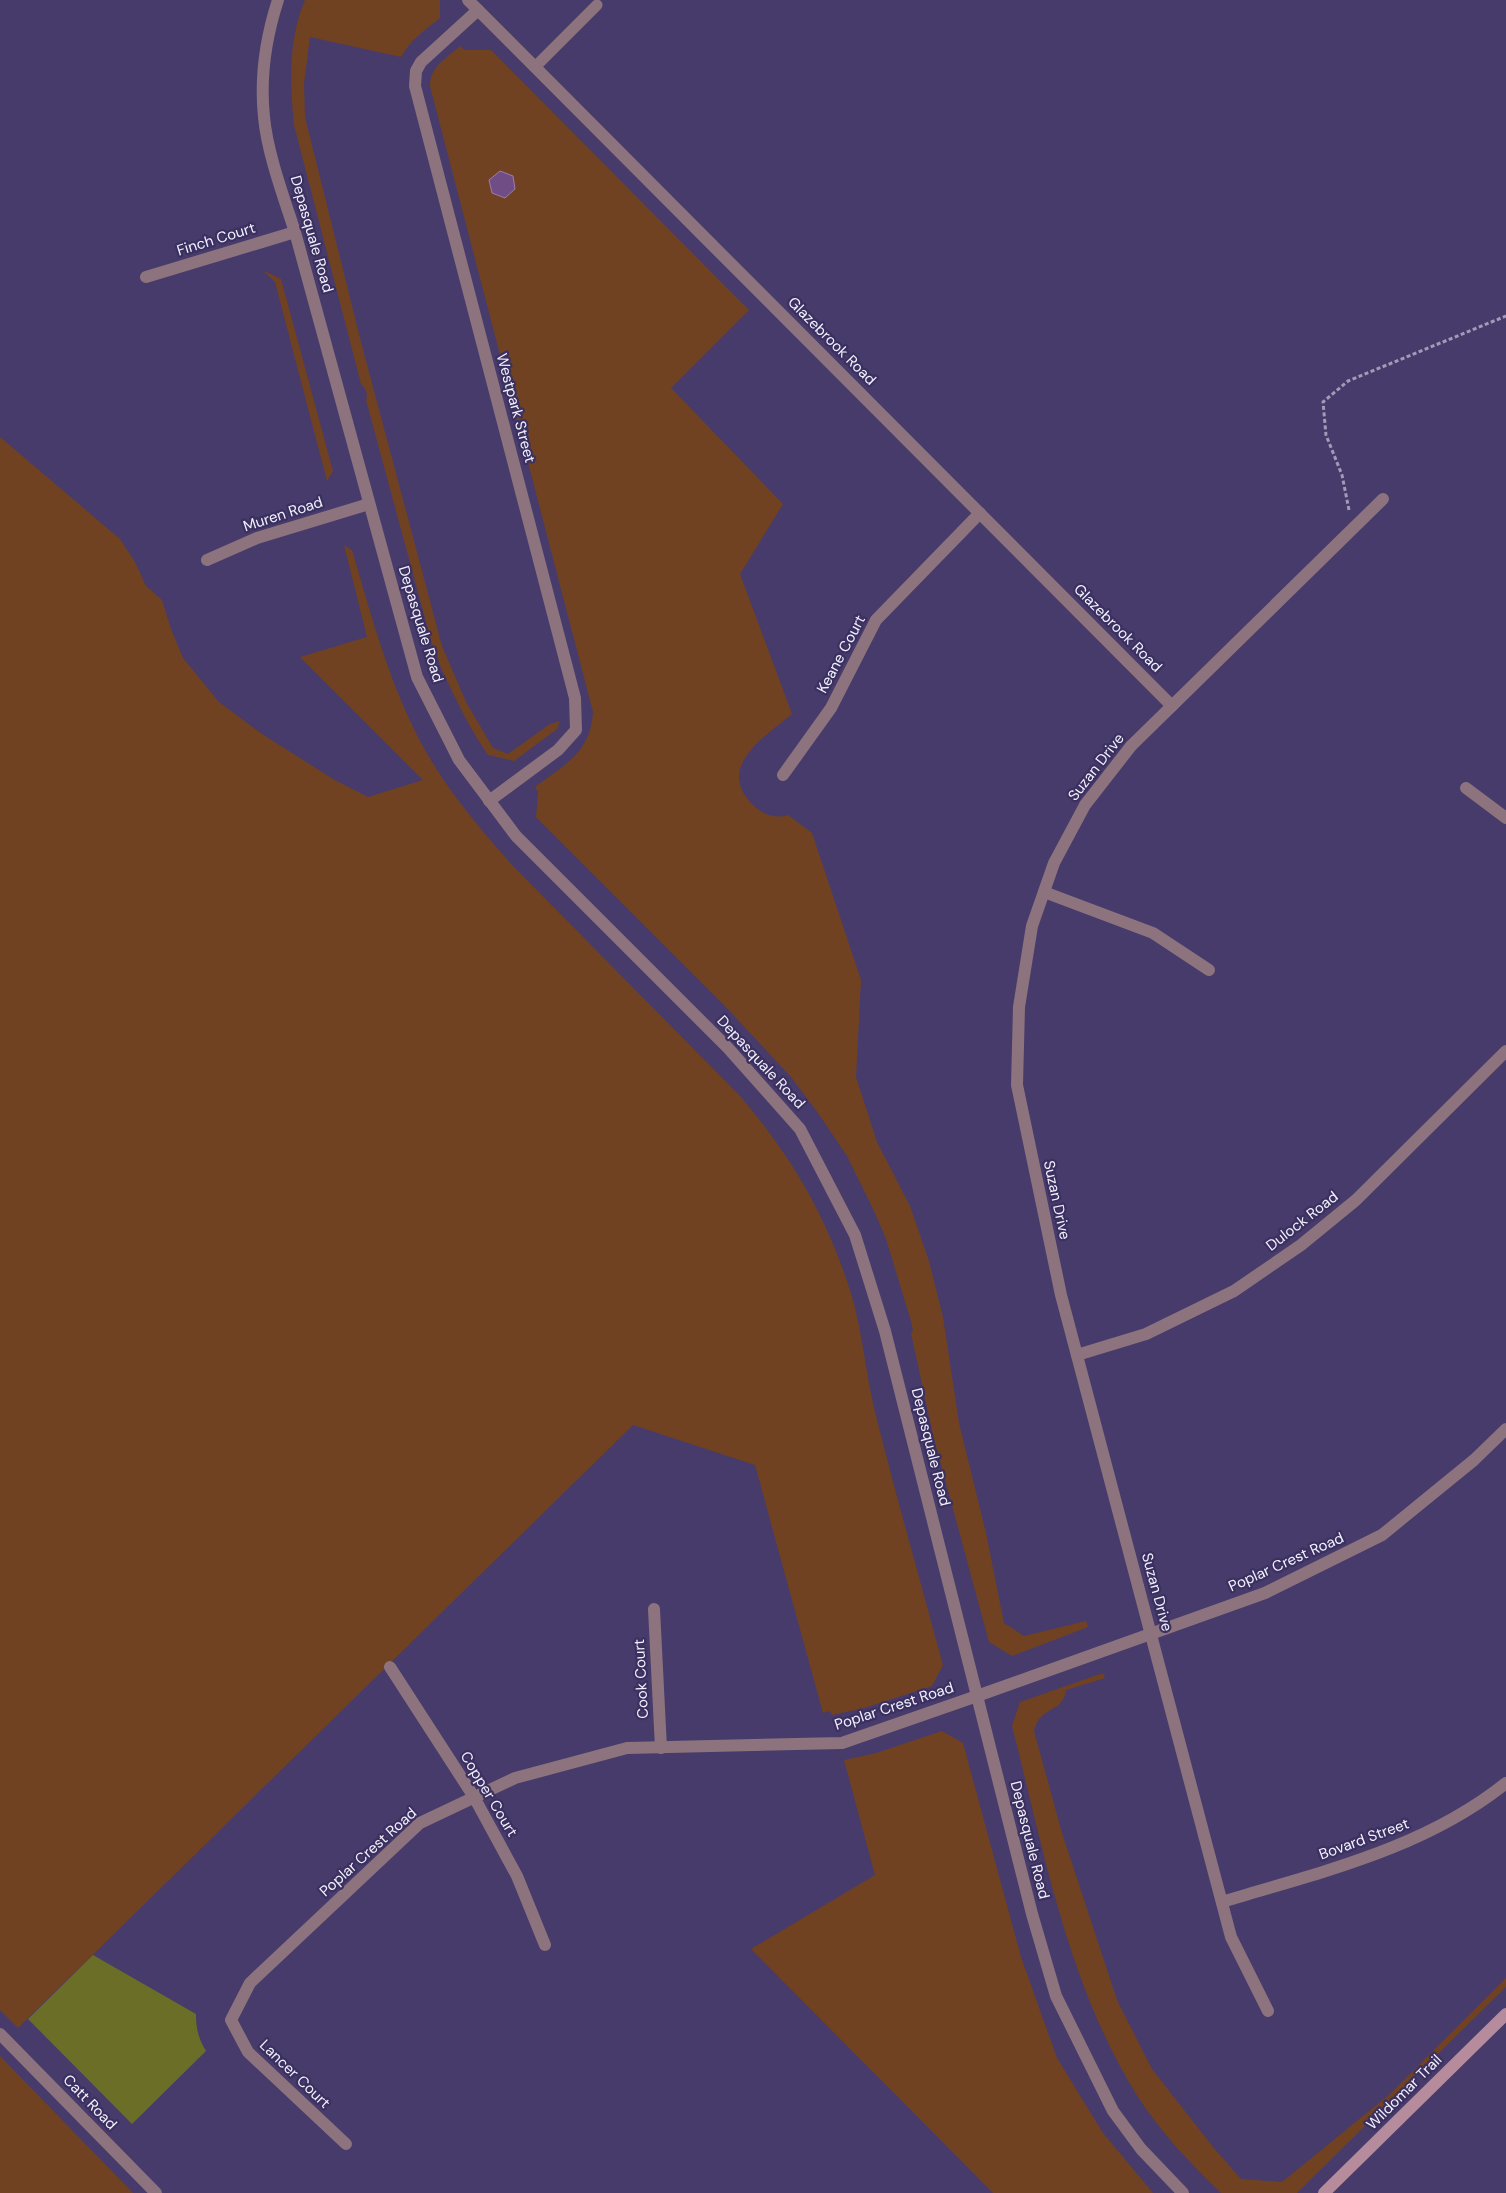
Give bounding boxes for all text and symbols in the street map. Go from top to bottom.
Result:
street label: Depasquale Road [286,173,338,295]
street label: Finch Court [174,218,258,260]
street label: Glazebrook Road [783,292,881,390]
street label: Westpark Street [492,351,540,465]
street label: Muren Road [241,492,325,536]
street label: Depasquale Road [394,563,448,685]
street label: Glazebrook Road [1069,579,1167,677]
street label: Keane Court [812,611,870,697]
street label: Suzan Drive [1063,729,1129,805]
street label: Depasquale Road [712,1011,810,1113]
street label: Suzan Drive [1039,1159,1075,1241]
street label: Dulock Road [1262,1187,1342,1255]
street label: Depasquale Road [907,1386,955,1508]
street label: Poplar Crest Road [1225,1528,1347,1596]
street label: Suzan Drive [1137,1551,1177,1633]
street label: Cook Court [629,1639,653,1719]
street label: Poplar Crest Road [832,1677,956,1735]
street label: Copper Court [456,1748,522,1840]
street label: Depasquale Road [1006,1779,1054,1901]
street label: Poplar Crest Road [315,1803,421,1901]
street label: Bovard Street [1316,1813,1412,1865]
street label: Lancer Court [255,2035,335,2113]
street label: Wildomar Trail [1362,2050,1446,2134]
street label: Catt Road [59,2070,121,2134]

